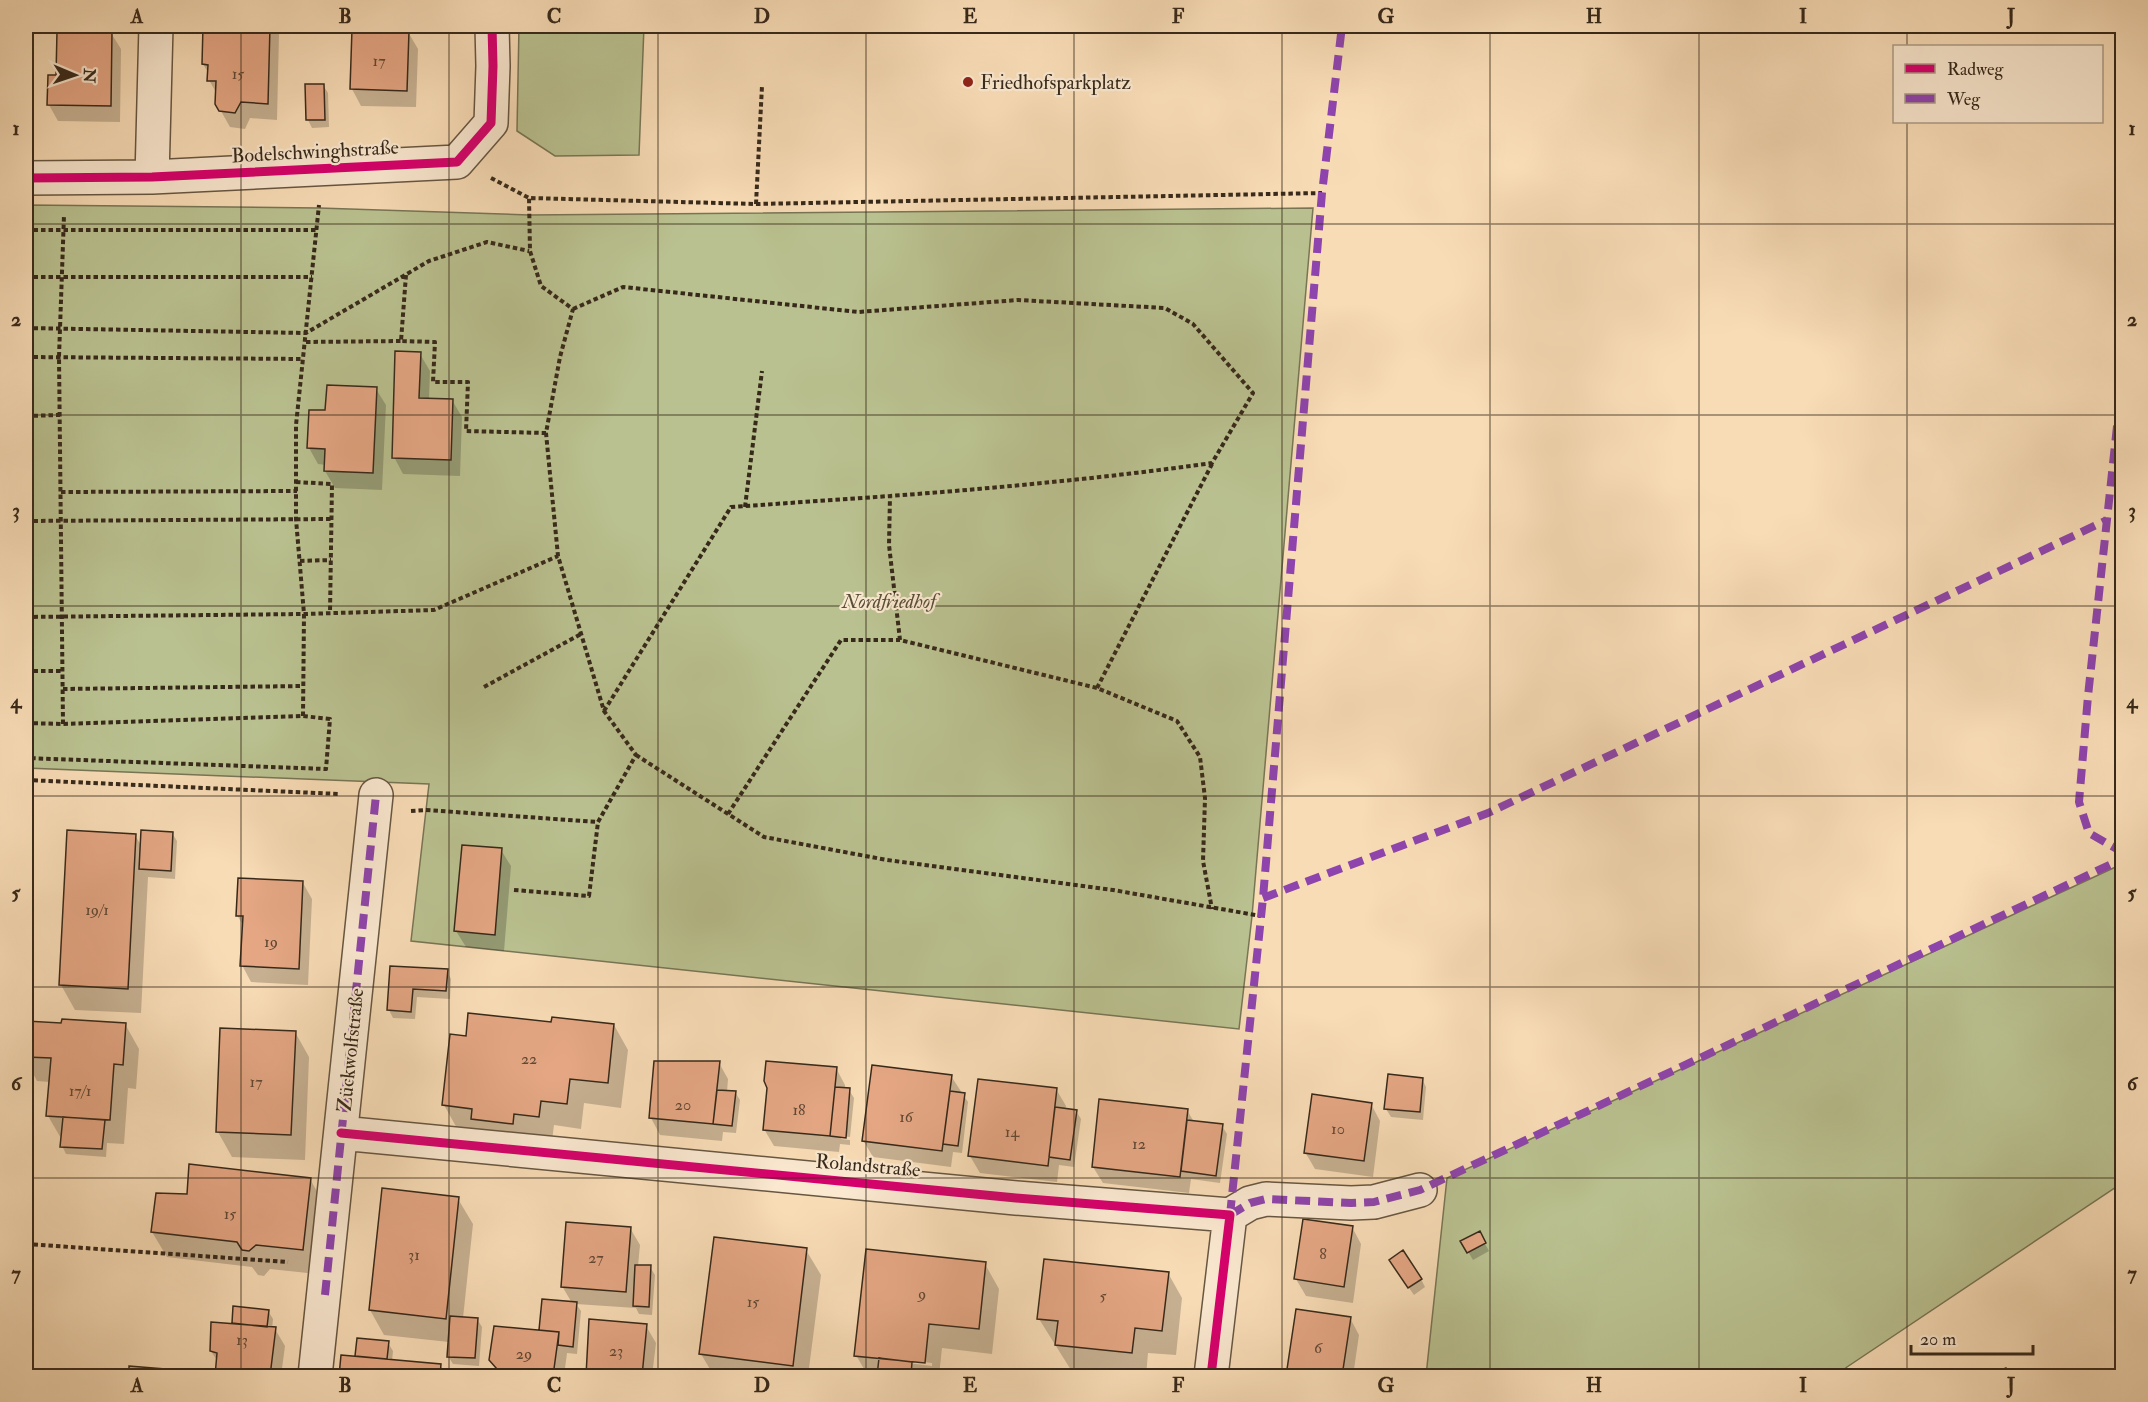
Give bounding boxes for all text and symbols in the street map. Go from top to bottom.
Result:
text: A [130,4,144,29]
text: B [338,4,352,29]
text: C [547,4,561,29]
text: D [754,4,770,29]
text: E [963,4,978,29]
text: F [1172,4,1185,29]
text: G [1378,4,1395,29]
text: H [1586,4,1602,29]
text: I [1799,4,1807,29]
text: J [2006,4,2015,29]
north arrow [45,45,105,105]
legend [1893,45,2103,123]
house number: 17 [372,51,386,71]
text: Radweg [1947,58,2005,81]
house number: 15 [232,64,244,84]
text: N [79,67,99,84]
place label: Friedhofsparkplatz [980,70,1131,96]
marker: Friedhofsparkplatz [961,75,975,89]
text: Weg [1946,88,1981,111]
text: 1 [12,116,20,141]
text: 1 [2128,116,2136,141]
street label: Bodelschwinghstraße [231,135,399,168]
text: 2 [11,307,21,332]
text: 2 [2127,307,2137,332]
text: 3 [12,498,20,523]
text: 3 [2128,498,2136,523]
park label: Nordfriedhof [841,589,941,614]
text: 4 [10,689,23,714]
text: 4 [2126,689,2139,714]
text: 5 [12,880,22,905]
text: 5 [2128,880,2138,905]
house number: 19/1 [85,900,109,920]
house number: 19 [264,932,278,952]
street label: Zückwolfstraße [332,987,369,1113]
house number: 22 [521,1049,537,1069]
text: 6 [11,1071,23,1096]
text: 6 [2127,1071,2139,1096]
house number: 17 [249,1072,263,1092]
house number: 17/1 [69,1081,91,1101]
house number: 20 [675,1095,691,1115]
house number: 18 [792,1100,806,1120]
house number: 16 [899,1107,914,1127]
house number: 10 [1331,1119,1345,1139]
house number: 14 [1005,1122,1021,1142]
house number: 12 [1132,1134,1146,1154]
street label: Rolandstraße [814,1148,921,1183]
house number: 15 [224,1204,236,1224]
house number: 8 [1319,1244,1327,1264]
house number: 31 [408,1245,420,1265]
house number: 27 [588,1248,604,1268]
text: 7 [11,1261,21,1286]
text: 7 [2127,1261,2137,1286]
house number: 9 [917,1284,926,1304]
house number: 5 [1099,1286,1107,1306]
house number: 15 [747,1292,759,1312]
scale bar [1911,1318,2032,1356]
text: 20 m [1920,1328,1956,1351]
house number: 13 [236,1330,248,1350]
house number: 6 [1314,1338,1323,1358]
house number: 23 [609,1341,623,1361]
house number: 29 [516,1344,532,1364]
text: A [130,1373,144,1398]
text: B [338,1373,352,1398]
text: C [547,1373,561,1398]
text: D [754,1373,770,1398]
text: E [963,1373,978,1398]
text: F [1172,1373,1185,1398]
text: G [1378,1373,1395,1398]
text: H [1586,1373,1602,1398]
text: I [1799,1373,1807,1398]
text: J [2006,1373,2015,1398]

